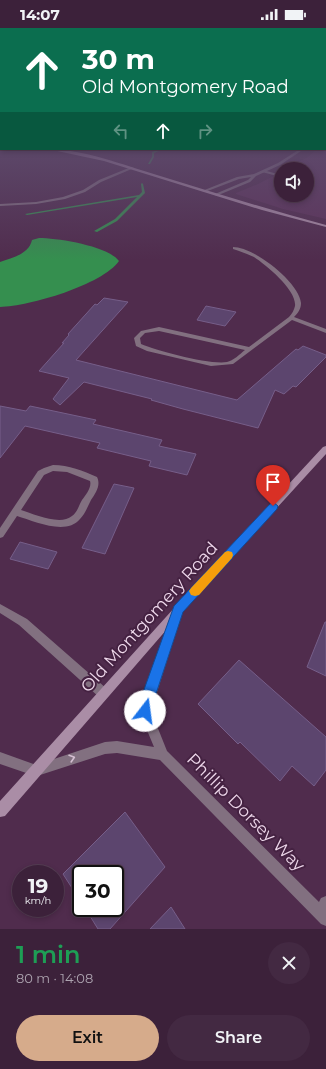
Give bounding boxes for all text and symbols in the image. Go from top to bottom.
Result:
text: 14:07 [20,5,60,24]
text: 30 m [82,42,155,76]
icon: ahead [16,44,68,96]
text: Old Montgomery Road [82,76,289,98]
icon: left [110,120,132,142]
icon: ahead [152,120,174,142]
icon: right [194,120,216,142]
map controls [274,162,314,202]
button: sound [274,162,314,202]
pin [256,465,290,506]
icon: arrive [262,471,284,493]
street label: Old Montgomery Road [76,538,222,696]
position arrow [124,690,166,732]
street label: Phillip Dorsey Way [183,749,310,876]
one-way arrow [69,754,76,763]
speed limit sign: 30 [72,865,124,917]
text: 19 [28,874,48,898]
text: km/h [25,894,51,907]
text: 1 min [16,940,80,969]
button: close [268,942,310,984]
text: 80 m · 14:08 [16,970,93,986]
button: Exit [16,1015,159,1061]
button: Share [167,1015,310,1061]

